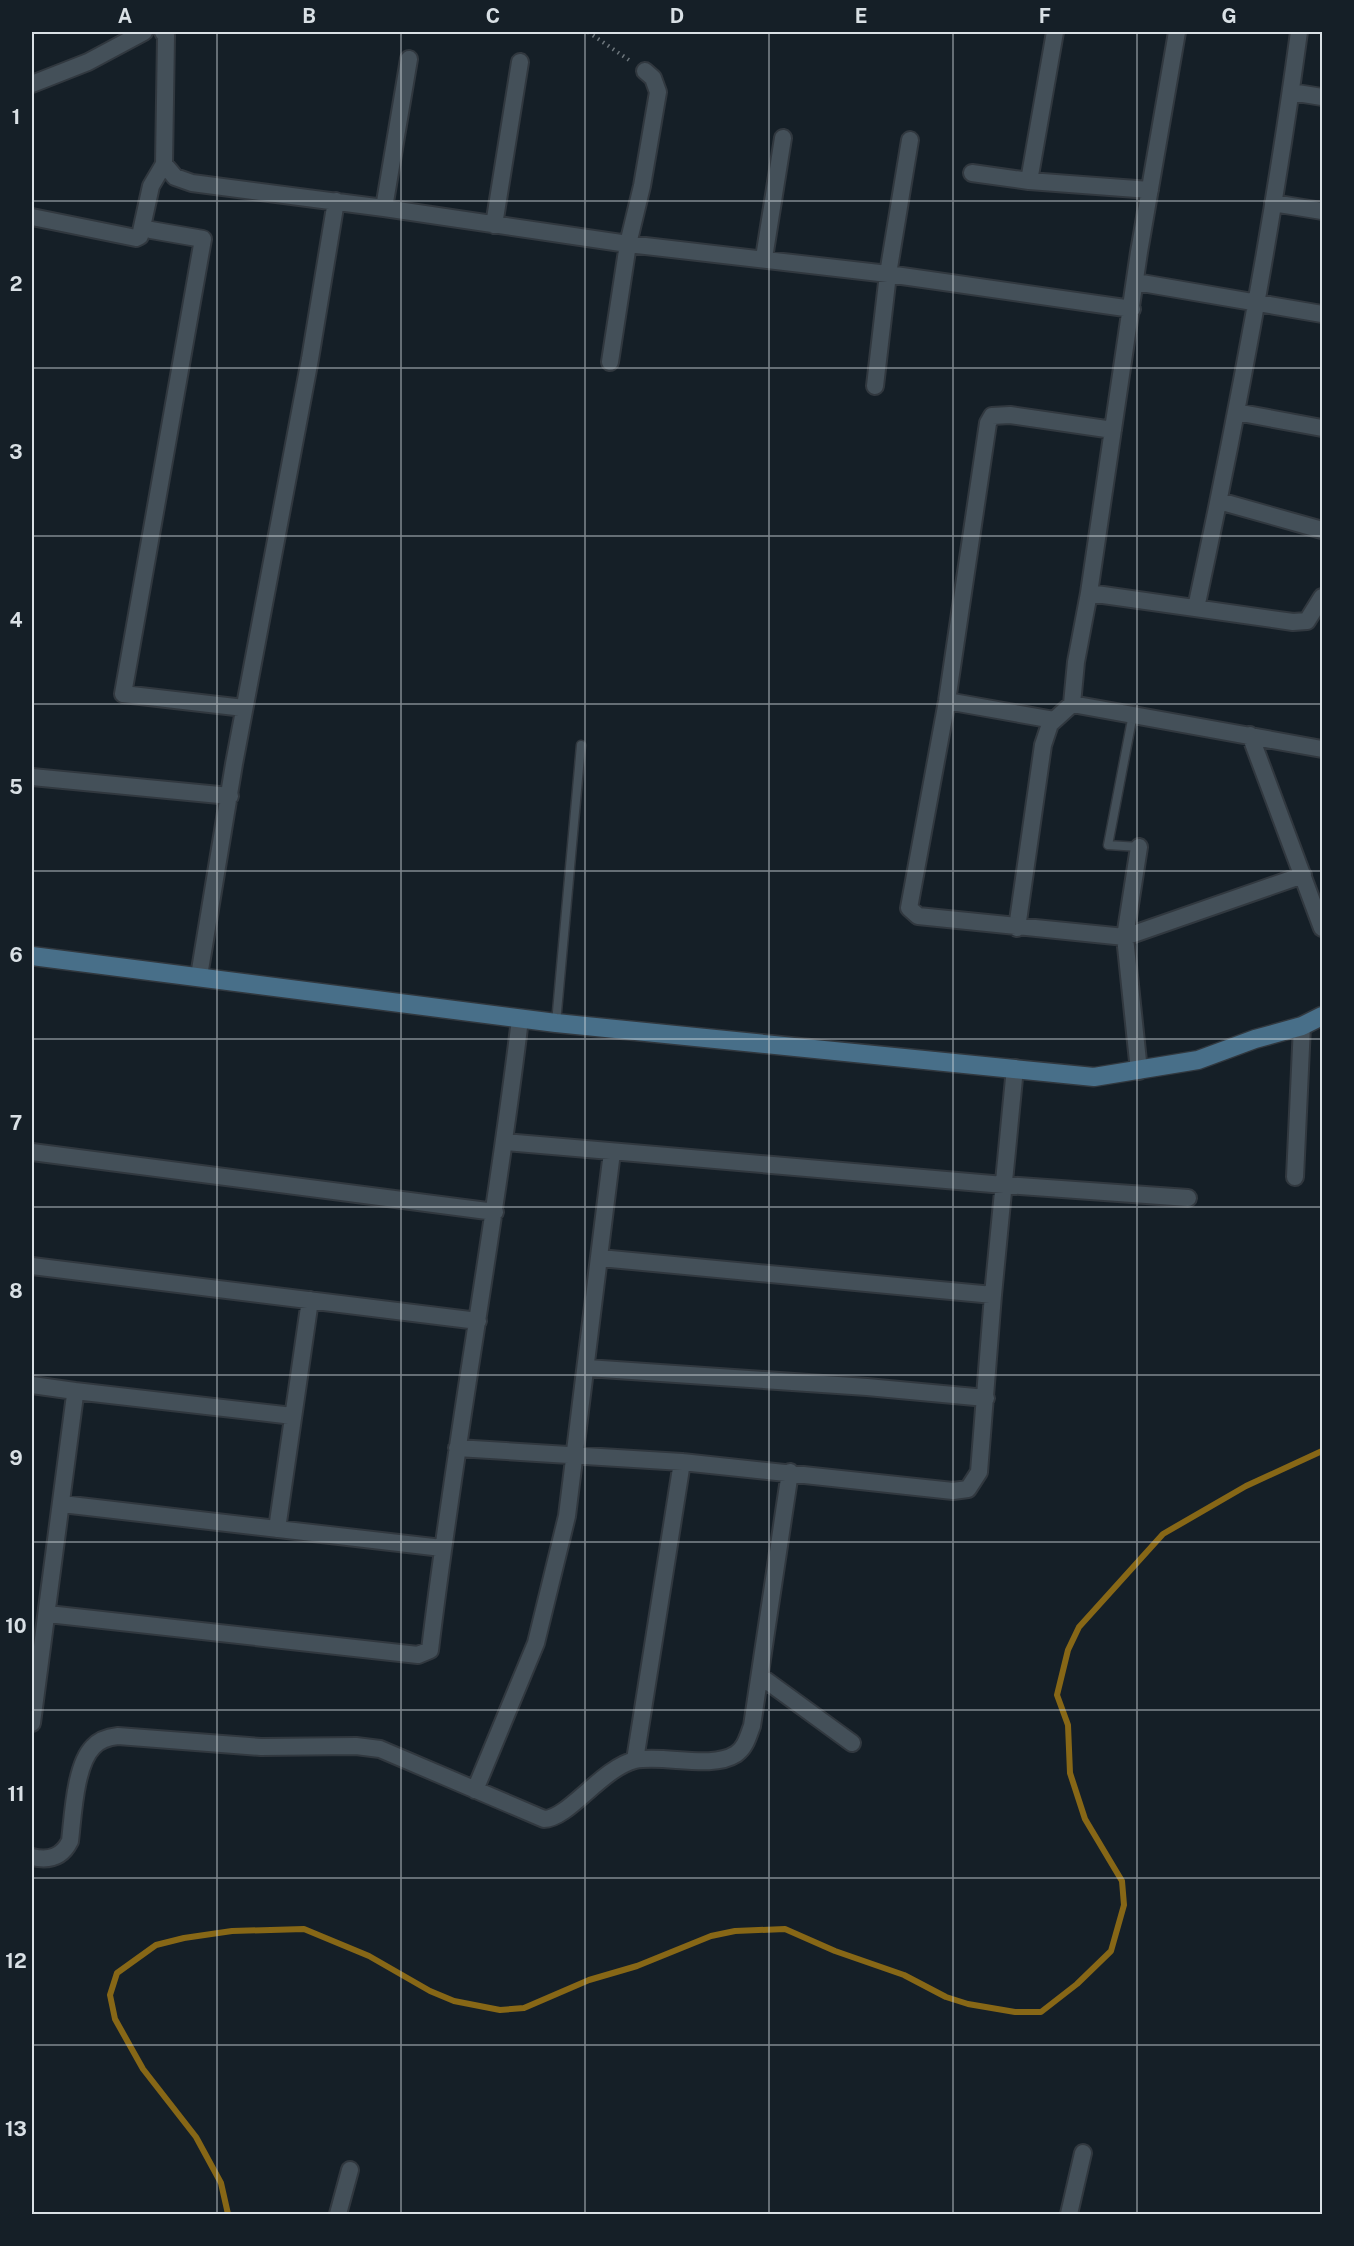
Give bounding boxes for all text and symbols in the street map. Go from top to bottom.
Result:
text: A [118,4,132,28]
text: B [302,4,316,28]
text: C [486,4,500,28]
text: D [670,4,684,28]
text: E [855,4,867,28]
text: F [1039,4,1051,28]
text: G [1221,4,1237,28]
text: 1 [12,105,20,129]
text: 2 [10,272,22,296]
text: 3 [9,440,23,464]
text: 4 [9,608,23,632]
text: 5 [9,775,23,799]
text: 6 [9,943,23,967]
text: 7 [10,1111,22,1135]
text: 8 [9,1279,23,1303]
text: 9 [9,1446,23,1470]
text: 10 [5,1614,27,1638]
text: 11 [7,1782,25,1806]
text: 12 [5,1949,27,1973]
text: 13 [5,2117,27,2141]

